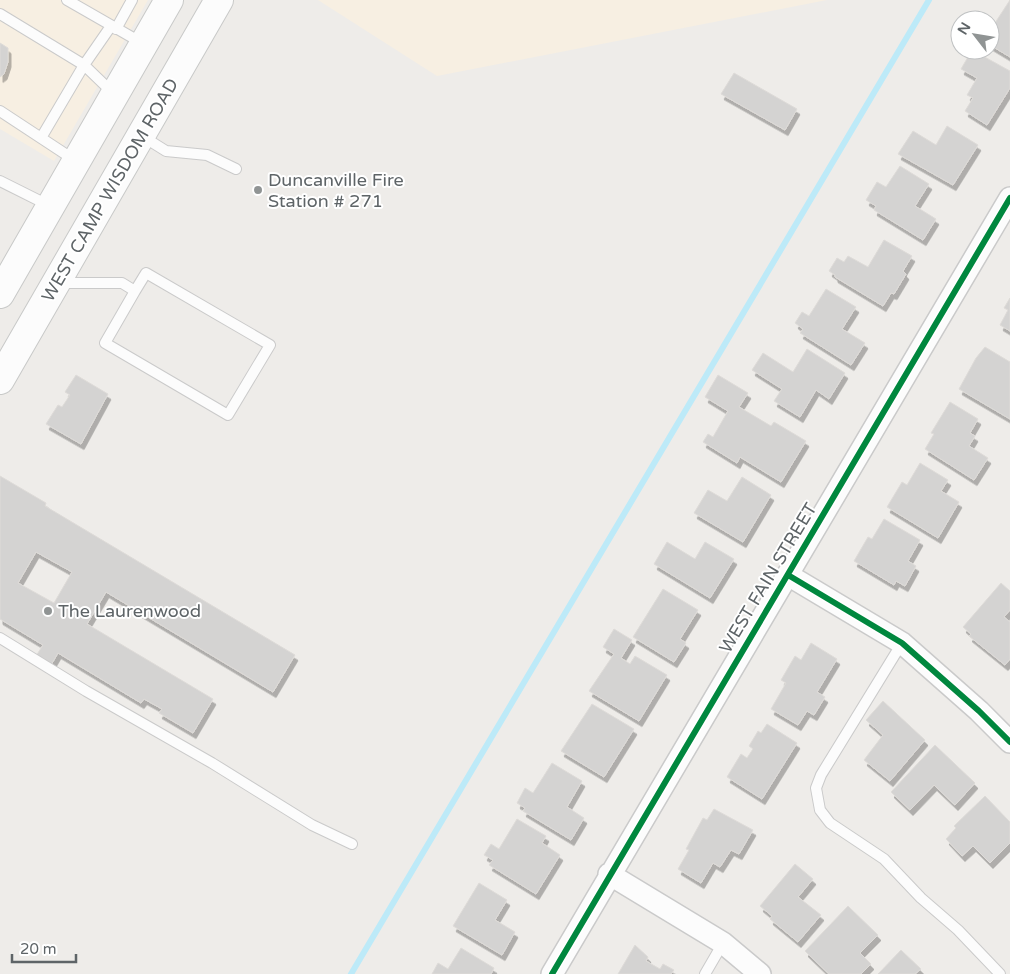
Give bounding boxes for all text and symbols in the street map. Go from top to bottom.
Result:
north arrow [950,10,1000,60]
text: N [954,19,974,38]
street label: WEST CAMP WISDOM ROAD [37,74,183,306]
place label: Duncanville Fire Station # 271 [268,169,404,212]
marker: Duncanville Fire Station # 271 [252,184,264,196]
street label: WEST FAIN STREET [714,499,822,657]
place label: The Laurenwood [58,600,201,622]
marker: The Laurenwood [42,605,54,617]
scale bar [12,932,76,964]
text: 20 m [20,940,57,958]

